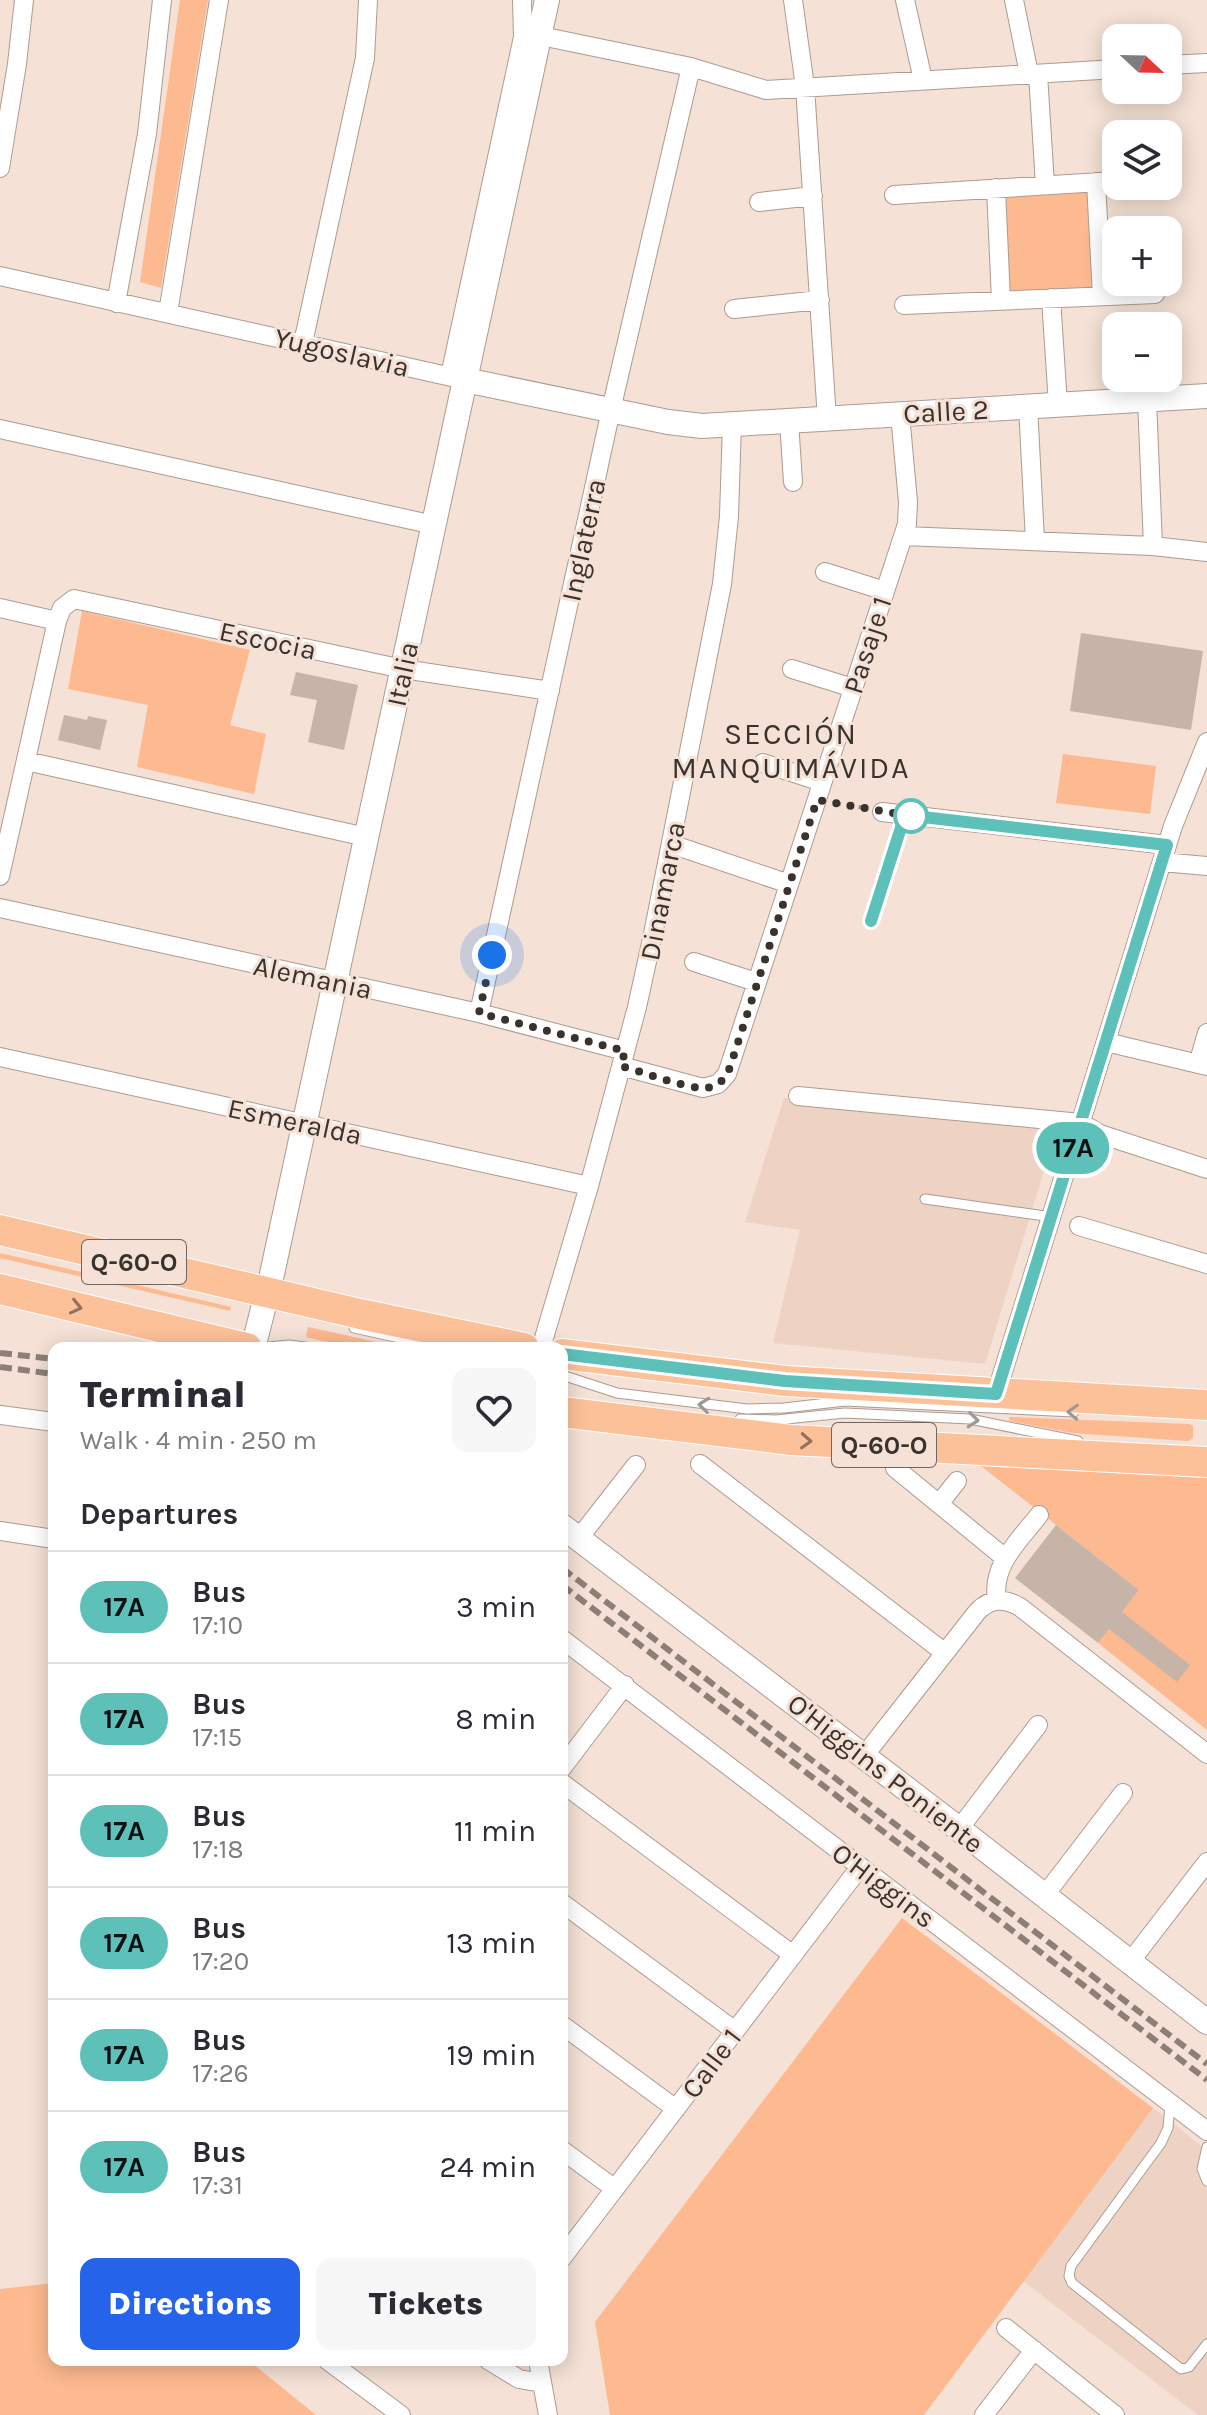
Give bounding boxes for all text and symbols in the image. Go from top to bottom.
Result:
north arrow [1102,24,1182,104]
map controls [1102,24,1182,392]
button: layers [1102,120,1182,200]
button: + [1102,216,1182,296]
button: − [1102,312,1182,392]
street label: Yugoslavia [271,321,413,384]
street label: Calle 2 [902,393,990,430]
street label: Inglaterra [554,476,613,604]
street label: Pasaje 1 [836,592,899,698]
street label: Escocia [216,614,319,667]
street label: Italia [380,639,425,710]
district label: SECCIÓN MANQUIMÁVIDA [672,716,910,786]
unlabelled marker [894,799,928,833]
street label: Dinamarca [633,819,692,963]
your location [472,935,512,975]
street label: Alemania [250,949,375,1006]
street label: Esmeralda [225,1091,365,1152]
line badge: 17A [1027,1122,1119,1174]
text: 17A [1052,1131,1094,1164]
road number: Q-60-O [82,1240,186,1284]
one-way arrow [68,1298,82,1315]
button: heart [452,1368,536,1452]
text: Terminal [80,1372,246,1417]
one-way arrow [697,1396,710,1413]
one-way arrow [1066,1404,1079,1421]
one-way arrow [967,1411,980,1428]
road number: Q-60-O [832,1423,936,1467]
text: Walk · 4 min · 250 m [80,1425,317,1456]
one-way arrow [800,1432,813,1449]
text: Departures [80,1496,238,1532]
text: Bus [192,1574,246,1610]
text: 3 min [456,1589,536,1625]
text: 17A [103,1590,145,1623]
text: 17:10 [192,1610,243,1641]
text: Bus [192,1686,246,1722]
street label: O'Higgins Poniente [781,1687,990,1860]
text: 8 min [455,1701,536,1737]
text: 17A [103,1702,145,1735]
text: 17:15 [192,1722,242,1753]
text: Bus [192,1798,246,1834]
text: 11 min [454,1813,536,1849]
text: 17A [103,1814,145,1847]
text: 17:18 [192,1834,243,1865]
street label: O'Higgins [826,1836,942,1935]
text: Bus [192,1910,246,1946]
text: 13 min [446,1925,536,1961]
text: 17A [103,1926,145,1959]
text: 17:20 [192,1946,249,1977]
text: Bus [192,2022,246,2058]
street label: Calle 1 [675,2022,748,2105]
text: 19 min [446,2037,536,2073]
text: 17A [103,2038,145,2071]
text: 17:26 [192,2058,249,2089]
text: Bus [192,2134,246,2170]
text: 24 min [440,2149,536,2185]
text: 17A [103,2150,145,2183]
text: 17:31 [192,2170,243,2201]
button: Directions [80,2258,300,2350]
button: Tickets [316,2258,536,2350]

